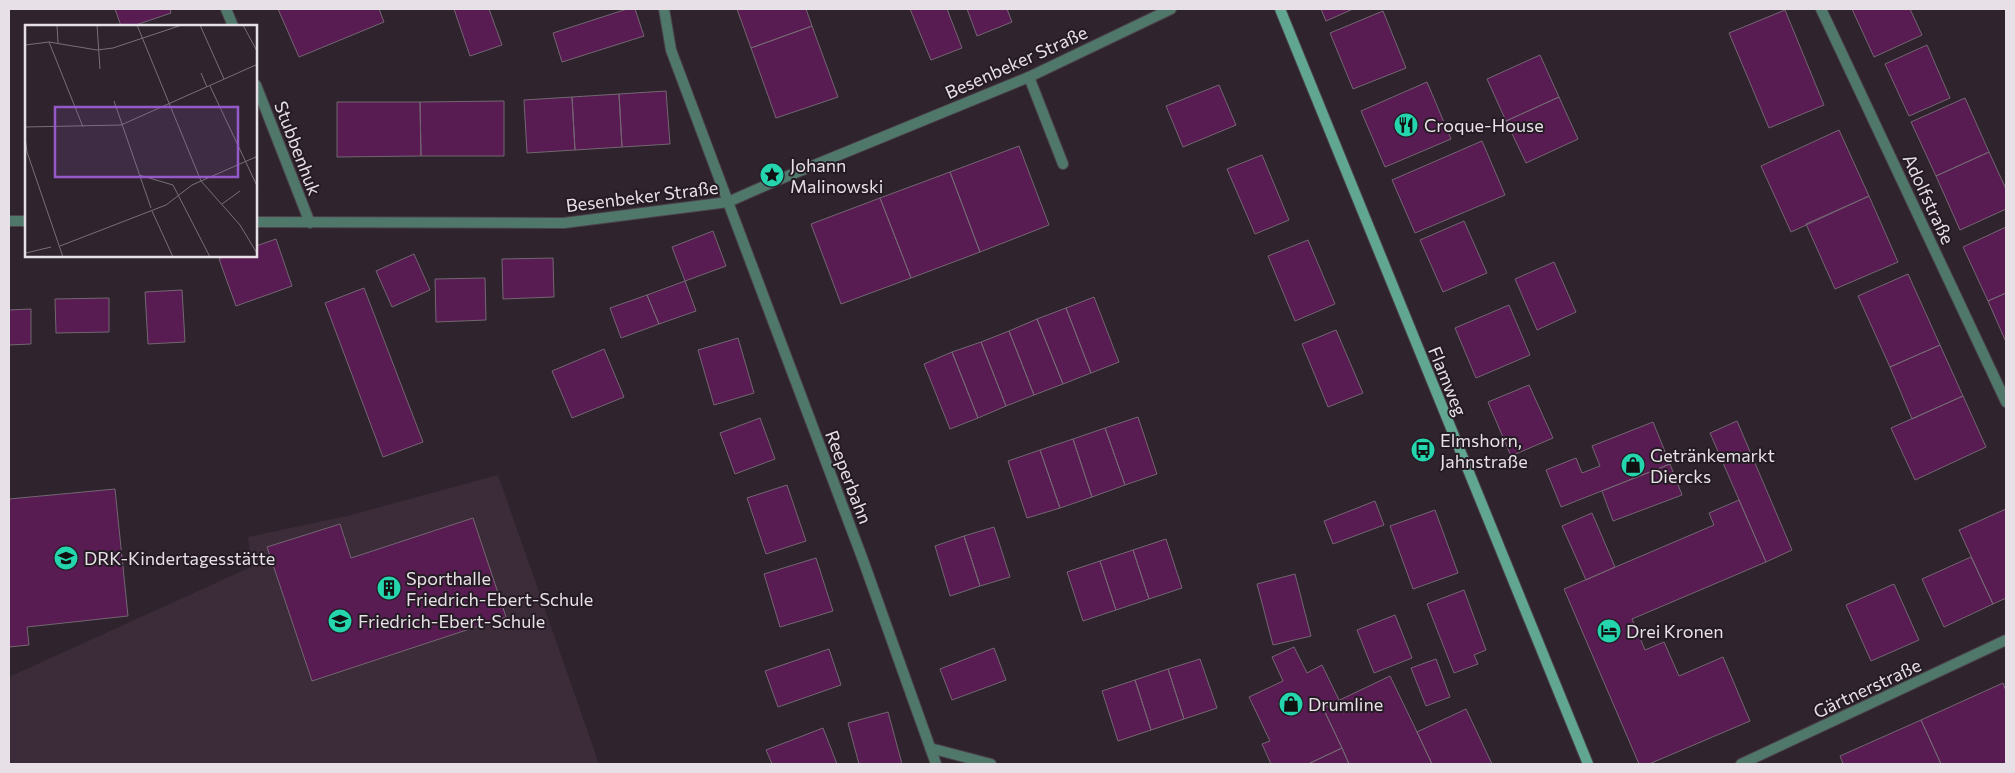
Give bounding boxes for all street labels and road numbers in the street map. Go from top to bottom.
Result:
street label: Besenbeker Straße [941,21,1091,103]
street label: Stubbenhuk [270,98,326,198]
street label: Adolfstraße [1899,150,1959,248]
street label: Besenbeker Straße [565,176,719,216]
street label: Flamweg [1424,343,1472,419]
street label: Reeperbahn [821,427,877,527]
street label: Gärtnerstraße [1810,653,1924,723]

